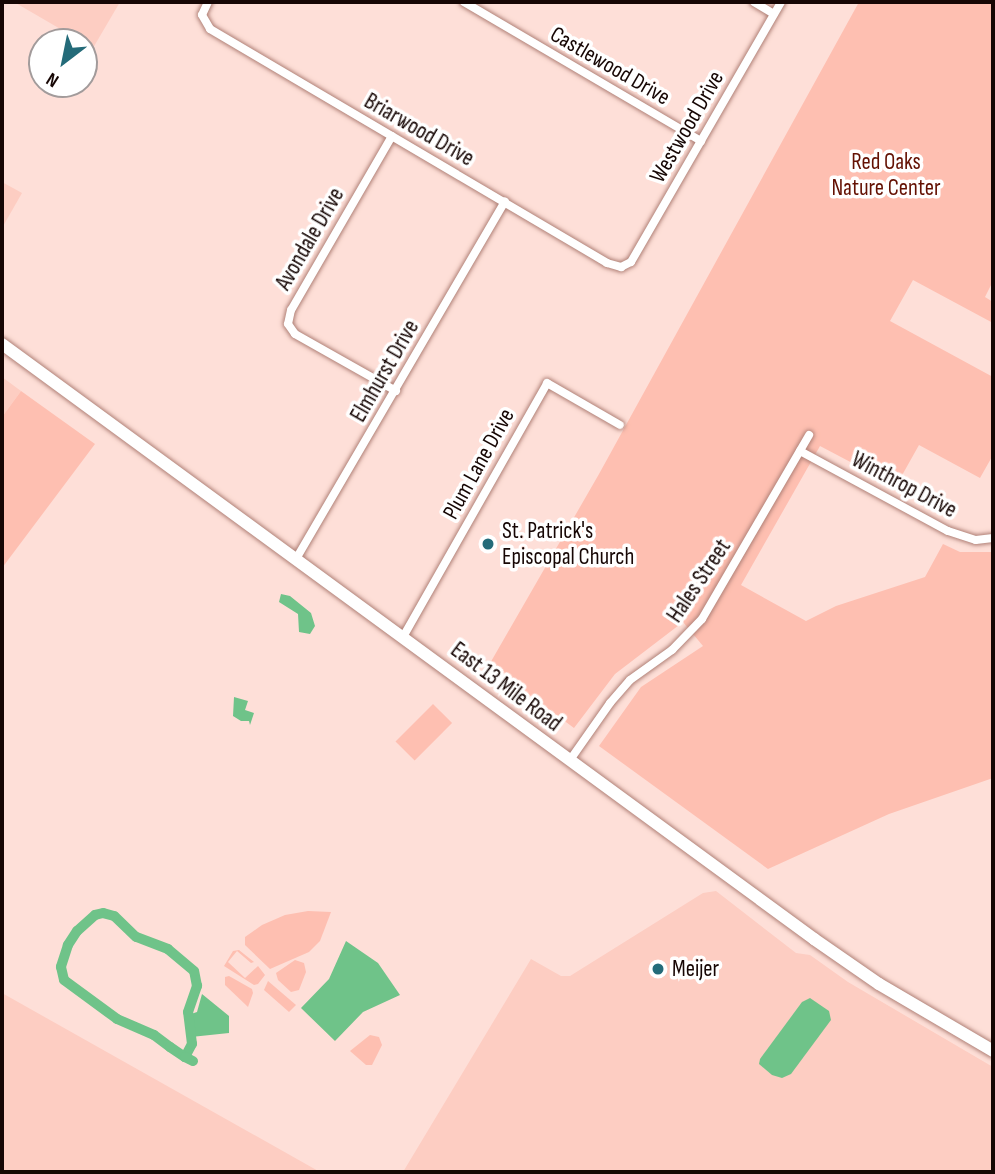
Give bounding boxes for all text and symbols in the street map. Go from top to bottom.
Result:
street label: Castlewood Drive [545,21,675,111]
north arrow [28,28,98,98]
street label: Westwood Drive [644,66,730,188]
text: N [42,67,63,92]
street label: Briarwood Drive [359,87,479,173]
park label: Red Oaks Nature Center [831,148,941,202]
street label: Avondale Drive [270,183,350,295]
street label: Elmhurst Drive [345,315,425,427]
street label: Plum Lane Drive [437,404,521,524]
street label: Winthrop Drive [847,446,961,524]
place label: St. Patrick's Episcopal Church [502,517,634,571]
street label: Hales Street [661,534,737,628]
marker: St. Patrick's Episcopal Church [480,536,496,552]
street label: East 13 Mile Road [445,636,567,738]
place label: Meijer [672,955,719,983]
marker: Meijer [650,961,666,977]

